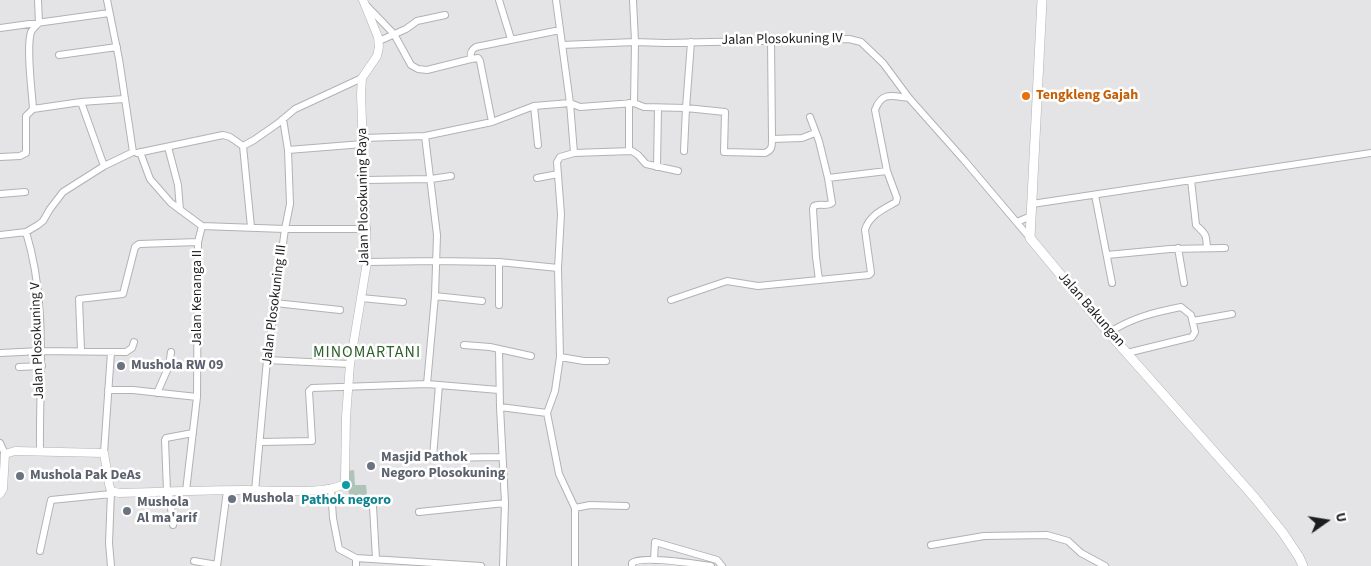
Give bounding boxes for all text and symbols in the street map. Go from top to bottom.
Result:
street label: Jalan Plosokuning IV [721,31,843,49]
place label: Tengkleng Gajah [1036,88,1138,104]
marker: Tengkleng Gajah [1020,90,1032,102]
street label: Jalan Plosokuning Raya [354,128,374,266]
street label: Jalan Plosokuning III [259,244,291,366]
street label: Jalan Kenanga II [190,250,206,346]
street label: Jalan Bakungan [1054,269,1128,351]
street label: Jalan Plosokuning V [28,282,48,400]
district label: MINOMARTANI [312,343,422,363]
place label: Mushola RW 09 [131,358,223,374]
marker: Mushola RW 09 [115,360,127,372]
place label: Masjid Pathok Negoro Plosokuning [381,450,505,482]
marker: Masjid Pathok Negoro Plosokuning [365,460,377,472]
place label: Mushola Pak DeAs [30,468,141,484]
marker: Mushola Pak DeAs [14,470,26,482]
marker: Pathok negoro [340,479,352,491]
place label: Mushola [242,491,294,507]
marker: Mushola [226,493,238,505]
place label: Pathok negoro [301,493,391,509]
place label: Mushola Al ma'arif [137,495,197,528]
north arrow [1301,496,1351,546]
marker: Mushola Al ma'arif [121,505,133,517]
text: U [1330,511,1351,524]

